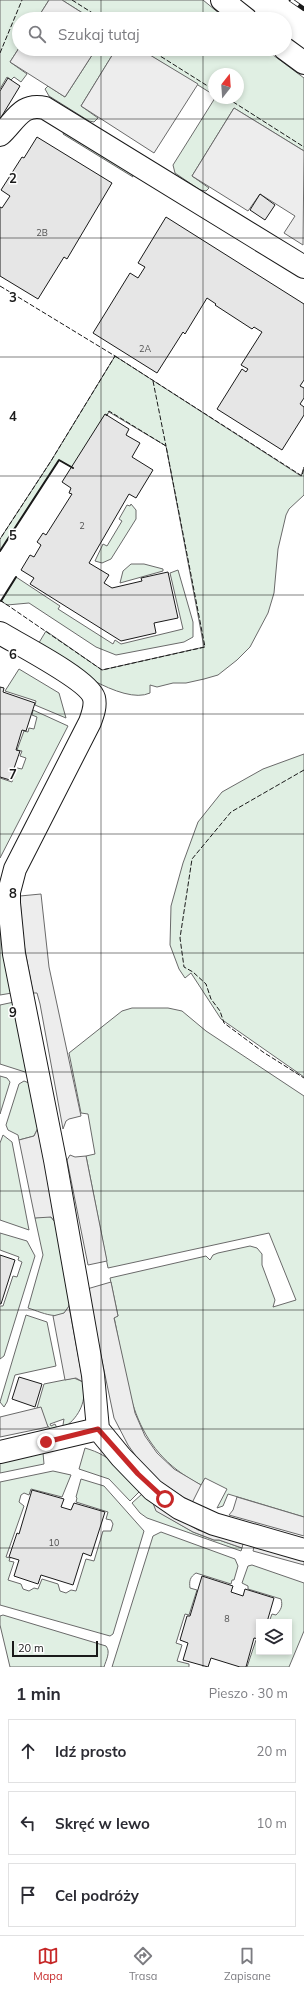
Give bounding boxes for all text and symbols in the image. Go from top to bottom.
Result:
search box [12,12,292,56]
icon: search [26,23,48,45]
text: Szukaj tutaj [58,25,140,44]
north arrow [208,68,244,104]
text: 2 [9,170,17,186]
house number: 2B [36,227,48,238]
text: 3 [9,289,17,305]
house number: 2A [139,343,151,354]
text: 4 [9,408,17,424]
house number: 2 [79,520,85,531]
text: 5 [9,527,17,543]
text: 6 [9,646,17,662]
text: 7 [9,766,17,782]
text: 8 [9,885,17,901]
text: 9 [9,1004,17,1020]
route end [37,1433,55,1451]
route start [156,1490,174,1508]
house number: 10 [49,1537,59,1548]
house number: 8 [224,1613,230,1624]
map controls [256,1619,292,1655]
button: layers [256,1619,292,1655]
scale bar [12,1639,98,1658]
text: 20 m [18,1641,44,1655]
text: 1 min [16,1683,61,1704]
text: Pieszo · 30 m [209,1685,288,1701]
icon: ahead [17,1740,39,1762]
text: Idź prosto [55,1742,126,1761]
text: 20 m [257,1743,287,1759]
icon: left [17,1812,39,1834]
text: Skręć w lewo [55,1814,150,1833]
text: 10 m [257,1815,287,1831]
icon: arrive [17,1884,39,1906]
text: Cel podróży [55,1886,139,1905]
tab: Mapa [33,1945,63,1983]
tab: Trasa [129,1945,157,1983]
tab: Zapisane [224,1945,271,1983]

